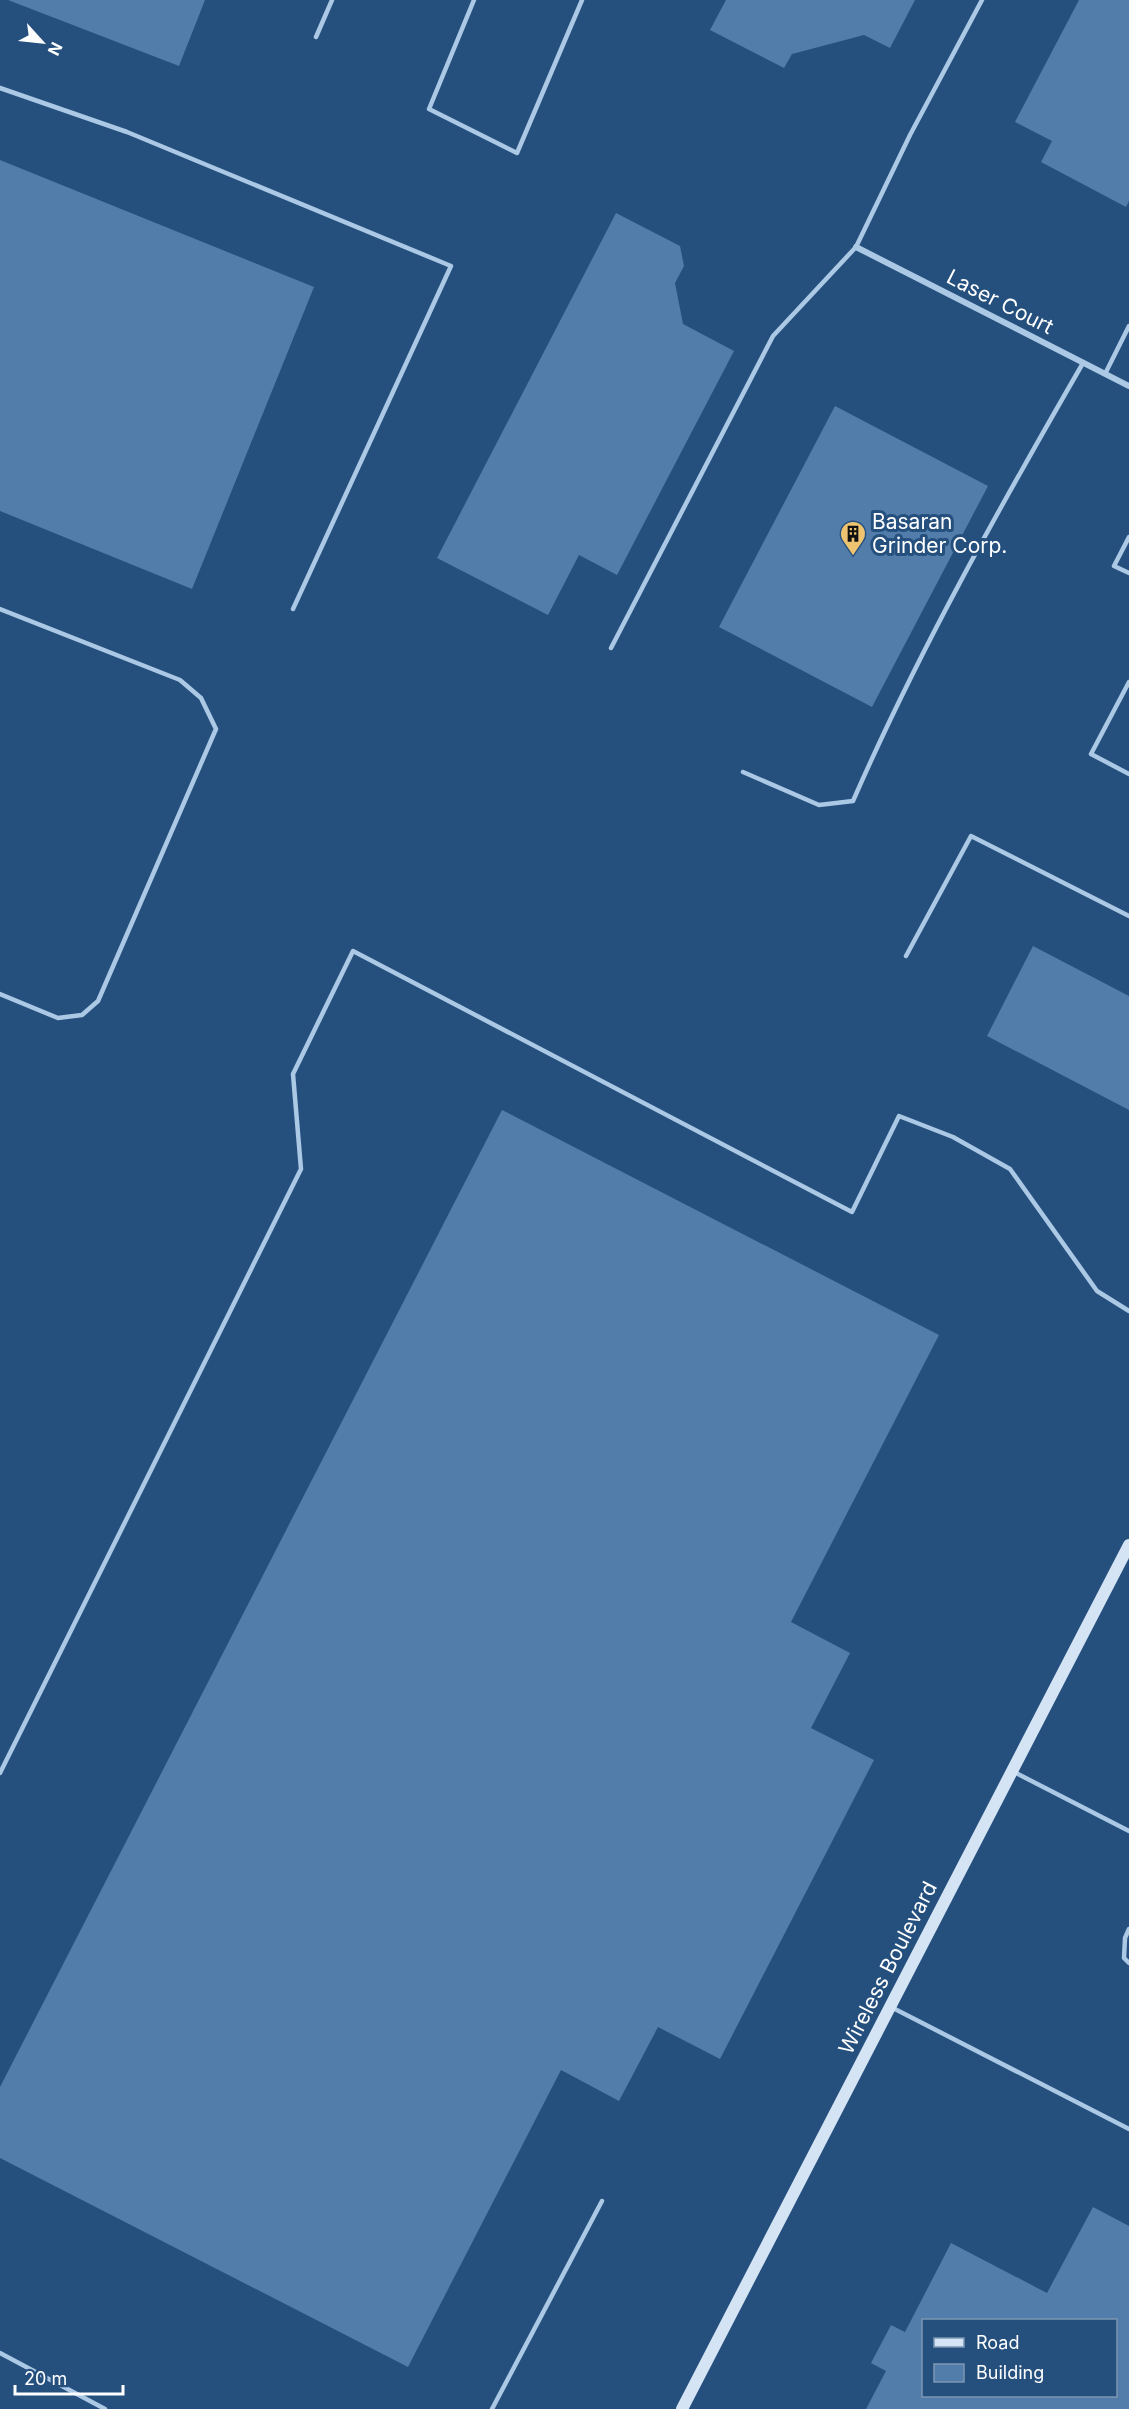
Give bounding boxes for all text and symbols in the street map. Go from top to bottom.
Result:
north arrow [12,12,72,72]
text: N [44,39,67,59]
street label: Laser Court [943,264,1058,339]
place label: Basaran Grinder Corp. [872,509,1007,558]
building icon: Basaran Grinder Corp. [838,519,868,557]
street label: Wireless Boulevard [833,1877,942,2058]
legend [922,2319,1117,2397]
text: Road [976,2332,1019,2353]
scale bar [15,2358,123,2396]
text: Building [976,2362,1044,2383]
text: 20 m [24,2368,67,2389]

